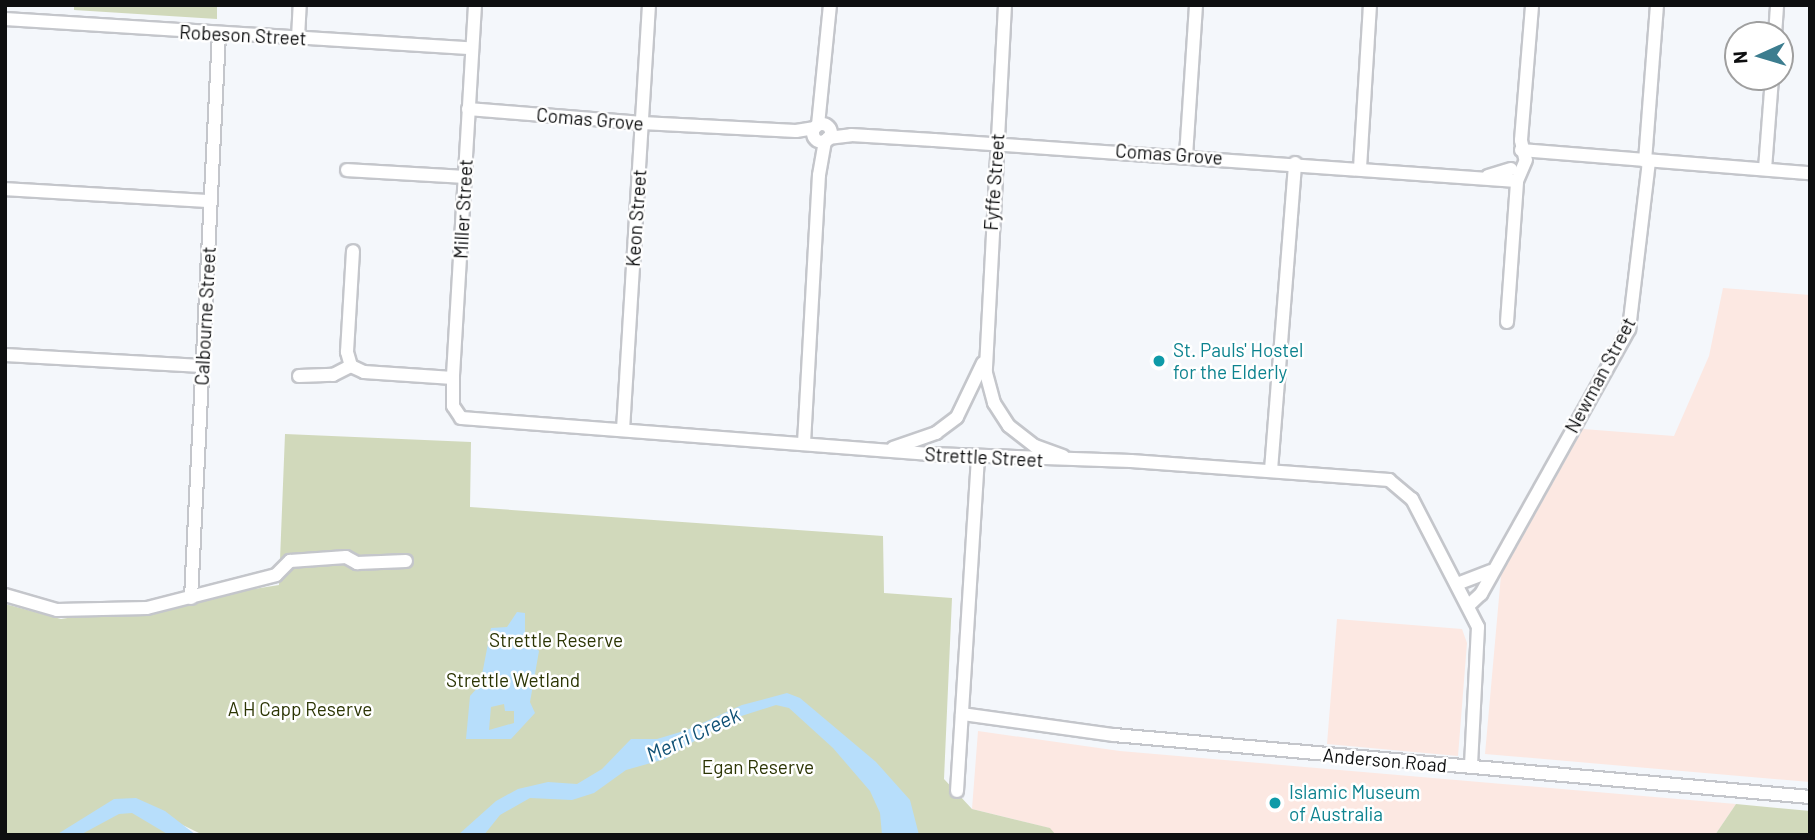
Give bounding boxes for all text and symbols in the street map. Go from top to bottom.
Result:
street label: Robeson Street [179,20,307,50]
north arrow [1724,21,1794,91]
text: N [1728,50,1751,64]
street label: Comas Grove [535,103,645,135]
street label: Fyffe Street [979,133,1009,231]
street label: Comas Grove [1115,139,1223,169]
street label: Miller Street [449,159,477,259]
street label: Keon Street [621,168,651,268]
street label: Calbourne Street [190,246,220,386]
street label: Newman Street [1560,313,1640,437]
place label: St. Pauls' Hostel for the Elderly [1173,339,1303,383]
marker: St. Pauls' Hostel for the Elderly [1151,353,1167,369]
street label: Strettle Street [924,443,1044,471]
park label: Strettle Reserve [489,629,623,651]
park label: Strettle Wetland [446,669,580,691]
park label: A H Capp Reserve [228,698,372,720]
water label: Merri Creek [642,701,744,767]
street label: Anderson Road [1322,743,1448,777]
park label: Egan Reserve [702,756,814,778]
place label: Islamic Museum of Australia [1289,781,1420,825]
marker: Islamic Museum of Australia [1267,795,1283,811]

